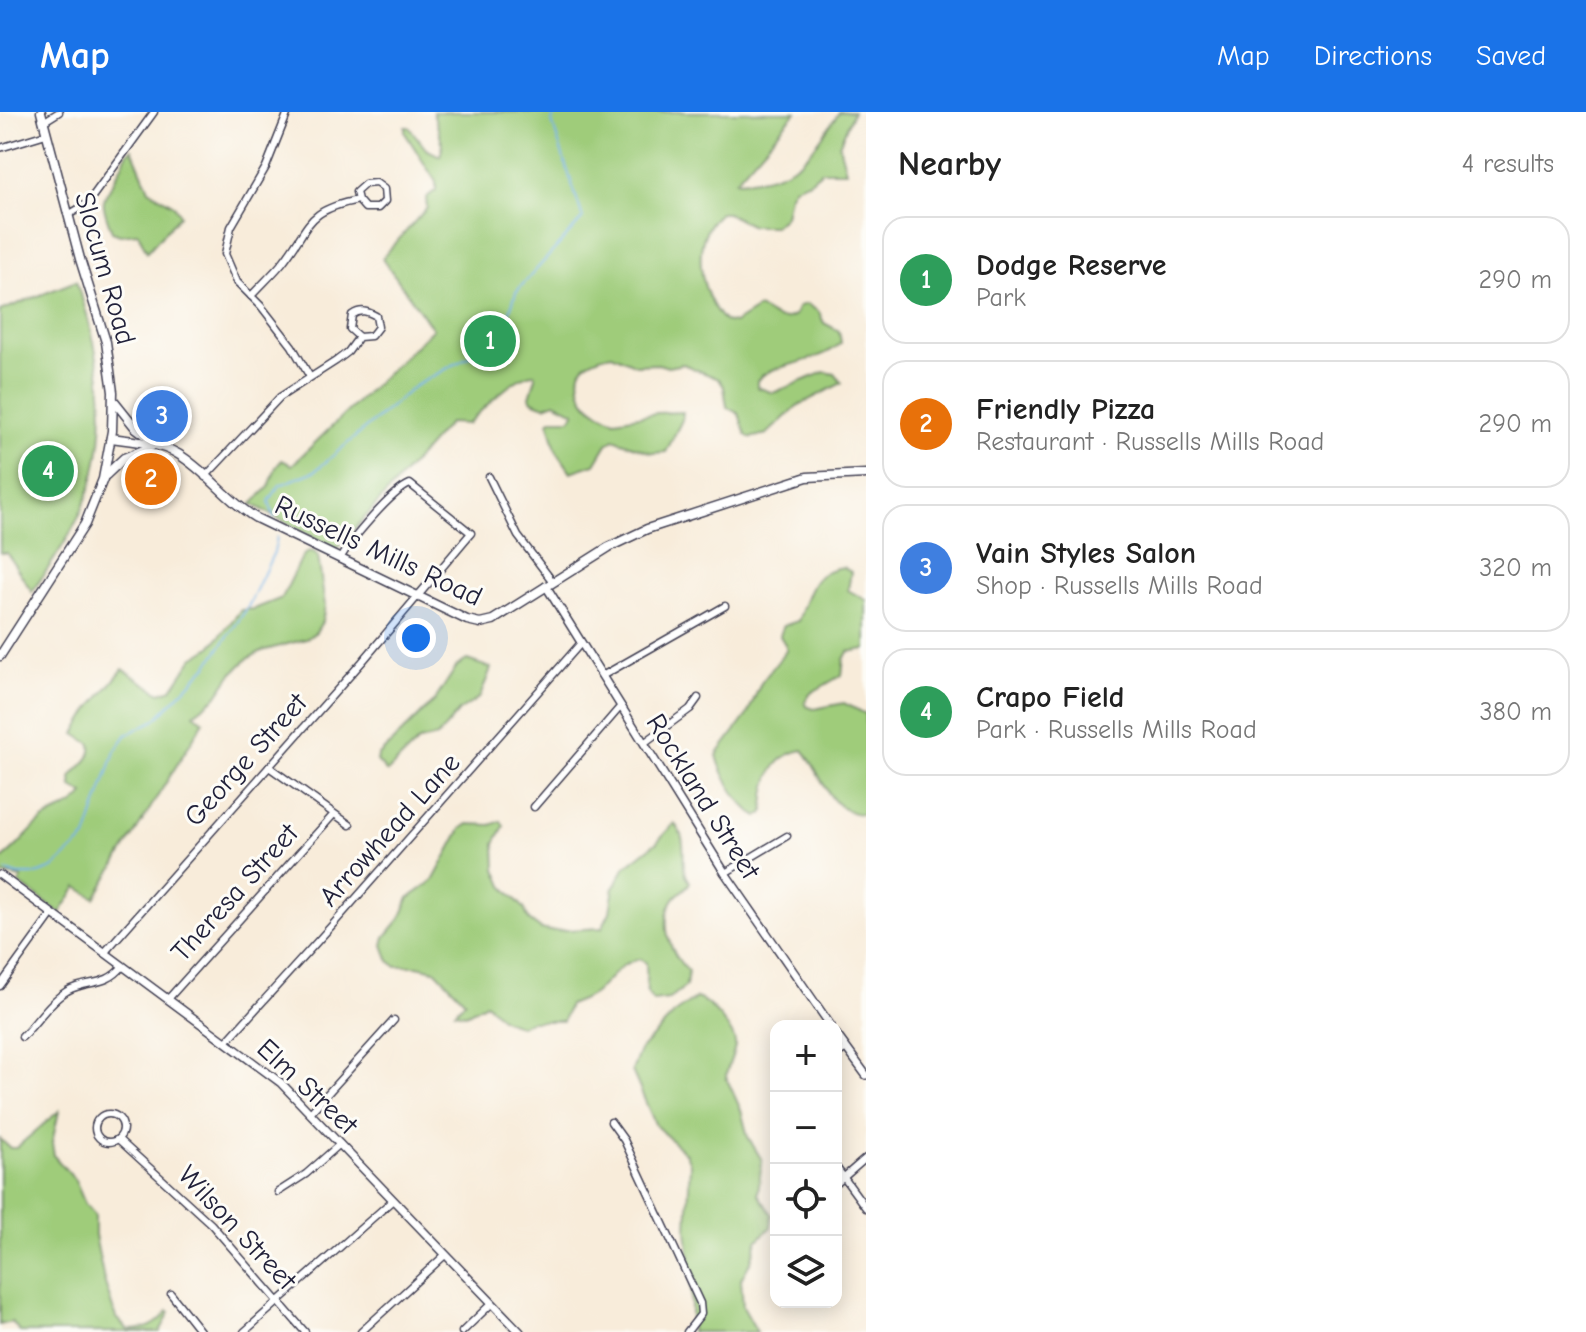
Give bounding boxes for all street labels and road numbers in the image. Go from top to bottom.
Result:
street label: Slocum Road [68,188,142,348]
street label: Russells Mills Road [270,489,487,613]
street label: George Street [178,686,314,833]
street label: Rockland Street [640,708,767,886]
street label: Arrowhead Lane [313,747,467,913]
street label: Theresa Street [165,817,305,968]
street label: Elm Street [250,1032,365,1142]
street label: Wilson Street [172,1159,304,1297]

